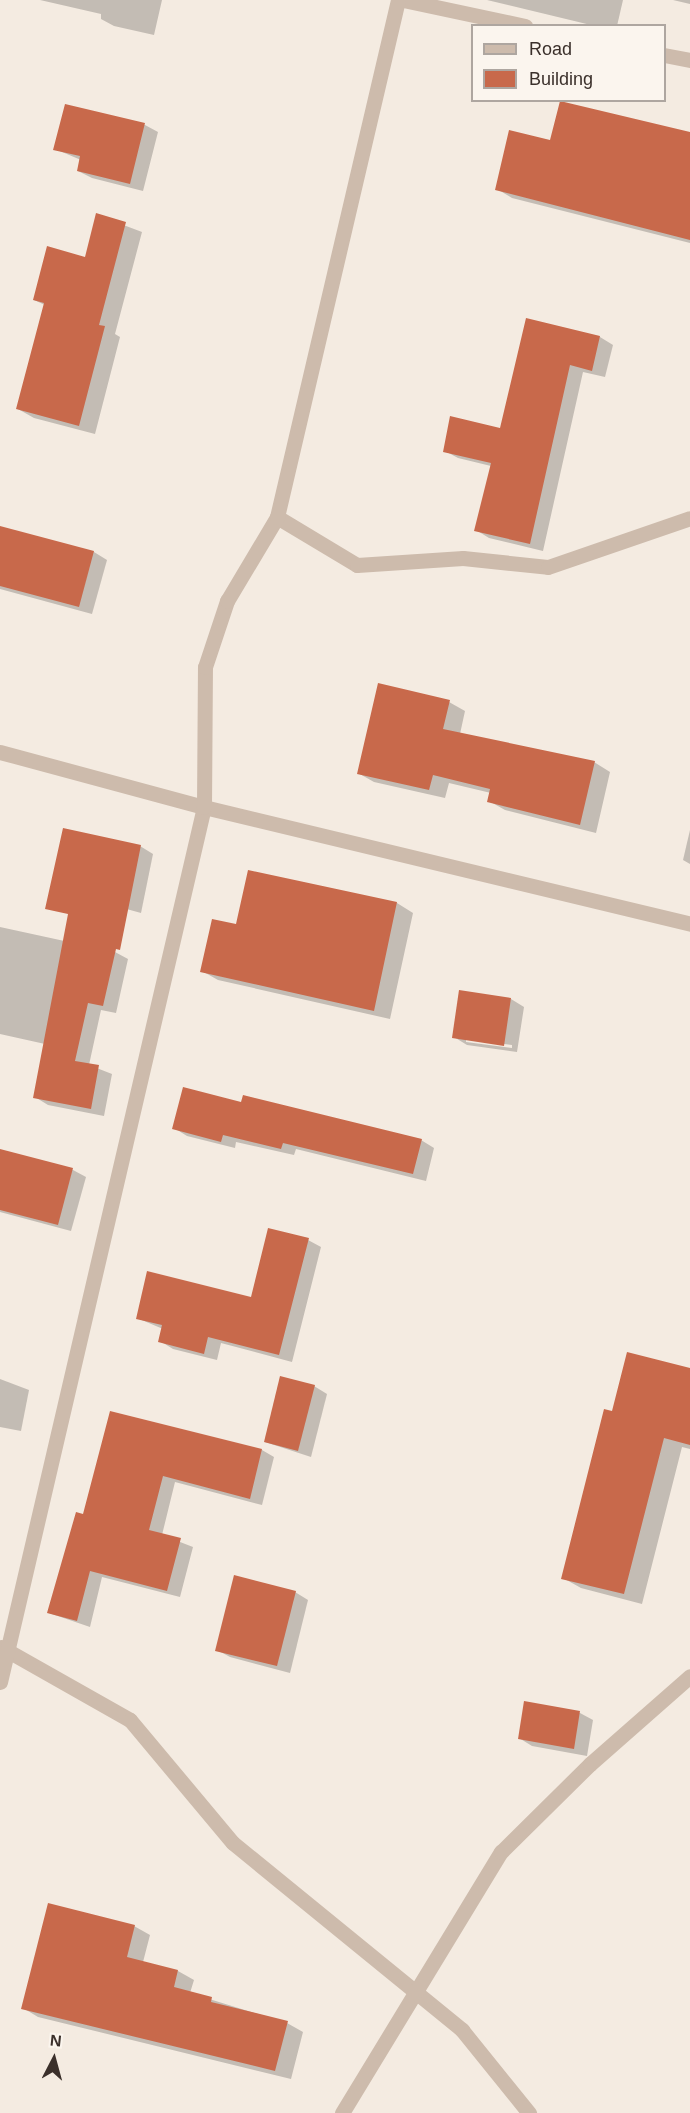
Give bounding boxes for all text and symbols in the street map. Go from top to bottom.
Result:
legend [471,24,666,102]
text: Road [529,39,572,59]
text: Building [529,69,593,89]
north arrow [24,2029,84,2089]
text: N [49,2032,63,2050]

